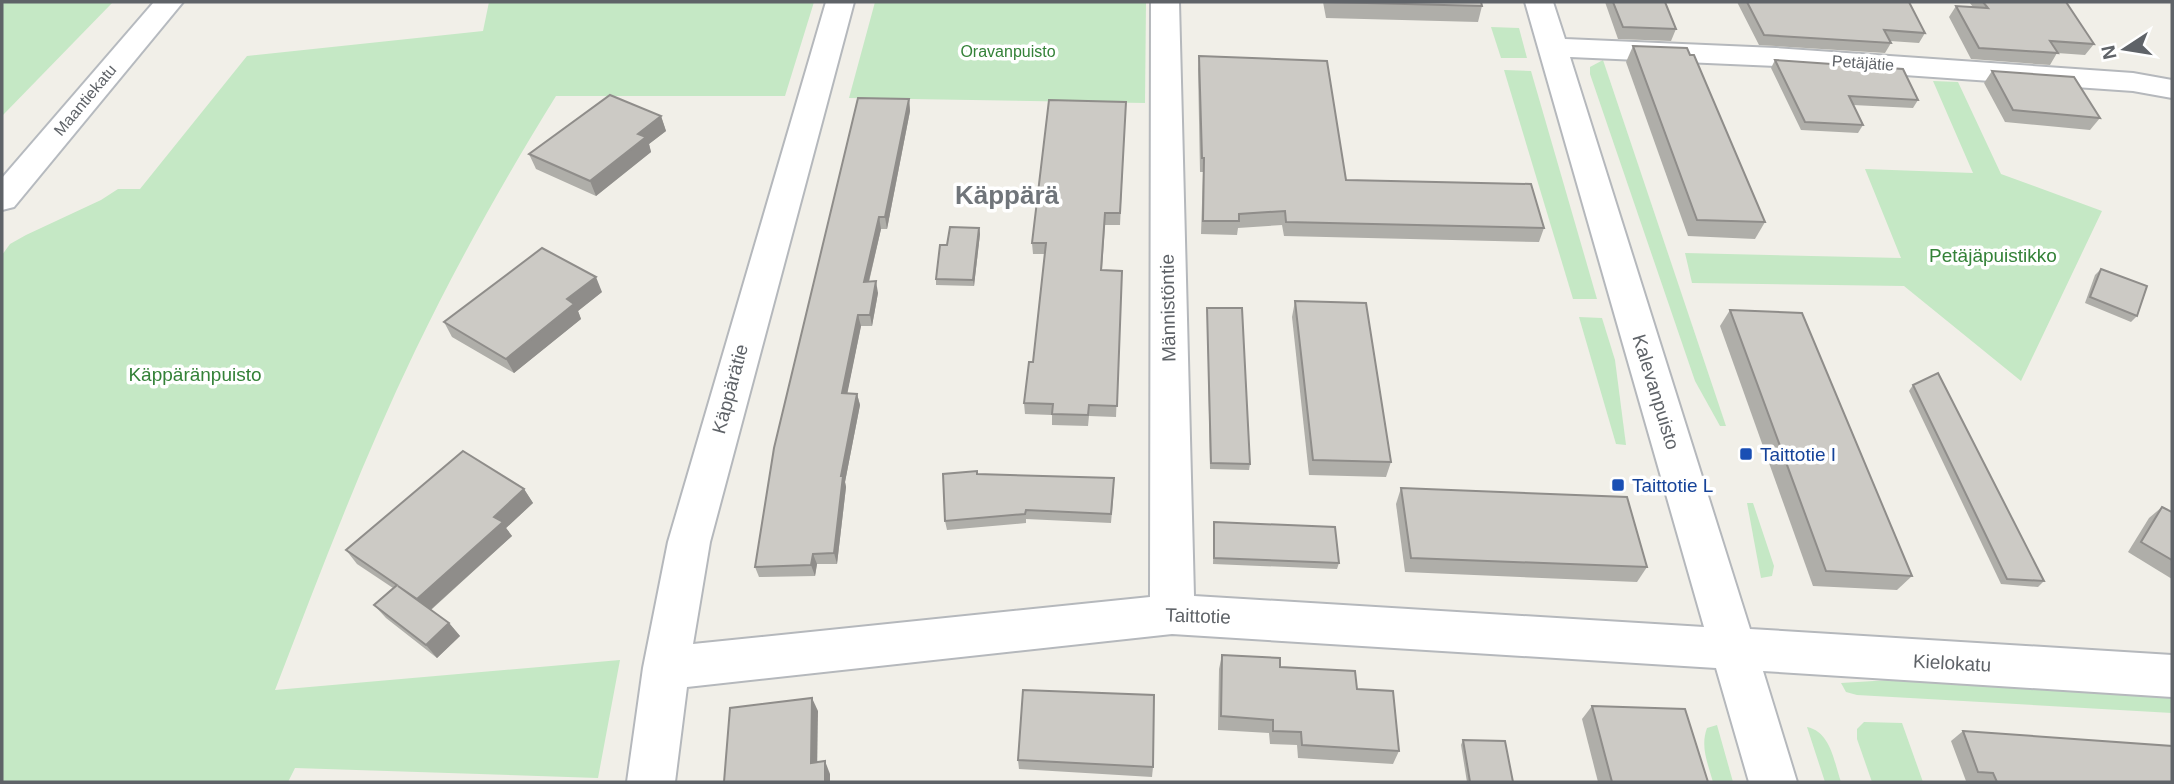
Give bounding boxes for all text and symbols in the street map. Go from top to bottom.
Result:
north arrow [2090,14,2160,84]
park label: Oravanpuisto [960,43,1056,60]
text: N [2097,44,2121,61]
street label: Petäjätie [1831,52,1895,74]
street label: Maantiekatu [50,61,120,139]
district label: Käppärä [955,180,1060,210]
park label: Petäjäpuistikko [1929,245,2057,266]
street label: Männistöntie [1157,254,1179,362]
street label: Kalevanpuisto [1629,332,1683,452]
street label: Käppärätie [708,342,752,436]
park label: Käppäränpuisto [128,364,262,385]
place label: Taittotie I [1760,444,1836,465]
marker: Taittotie I [1738,446,1754,462]
place label: Taittotie L [1632,475,1713,496]
marker: Taittotie L [1610,477,1626,493]
street label: Taittotie [1165,604,1231,628]
street label: Kielokatu [1912,650,1992,676]

